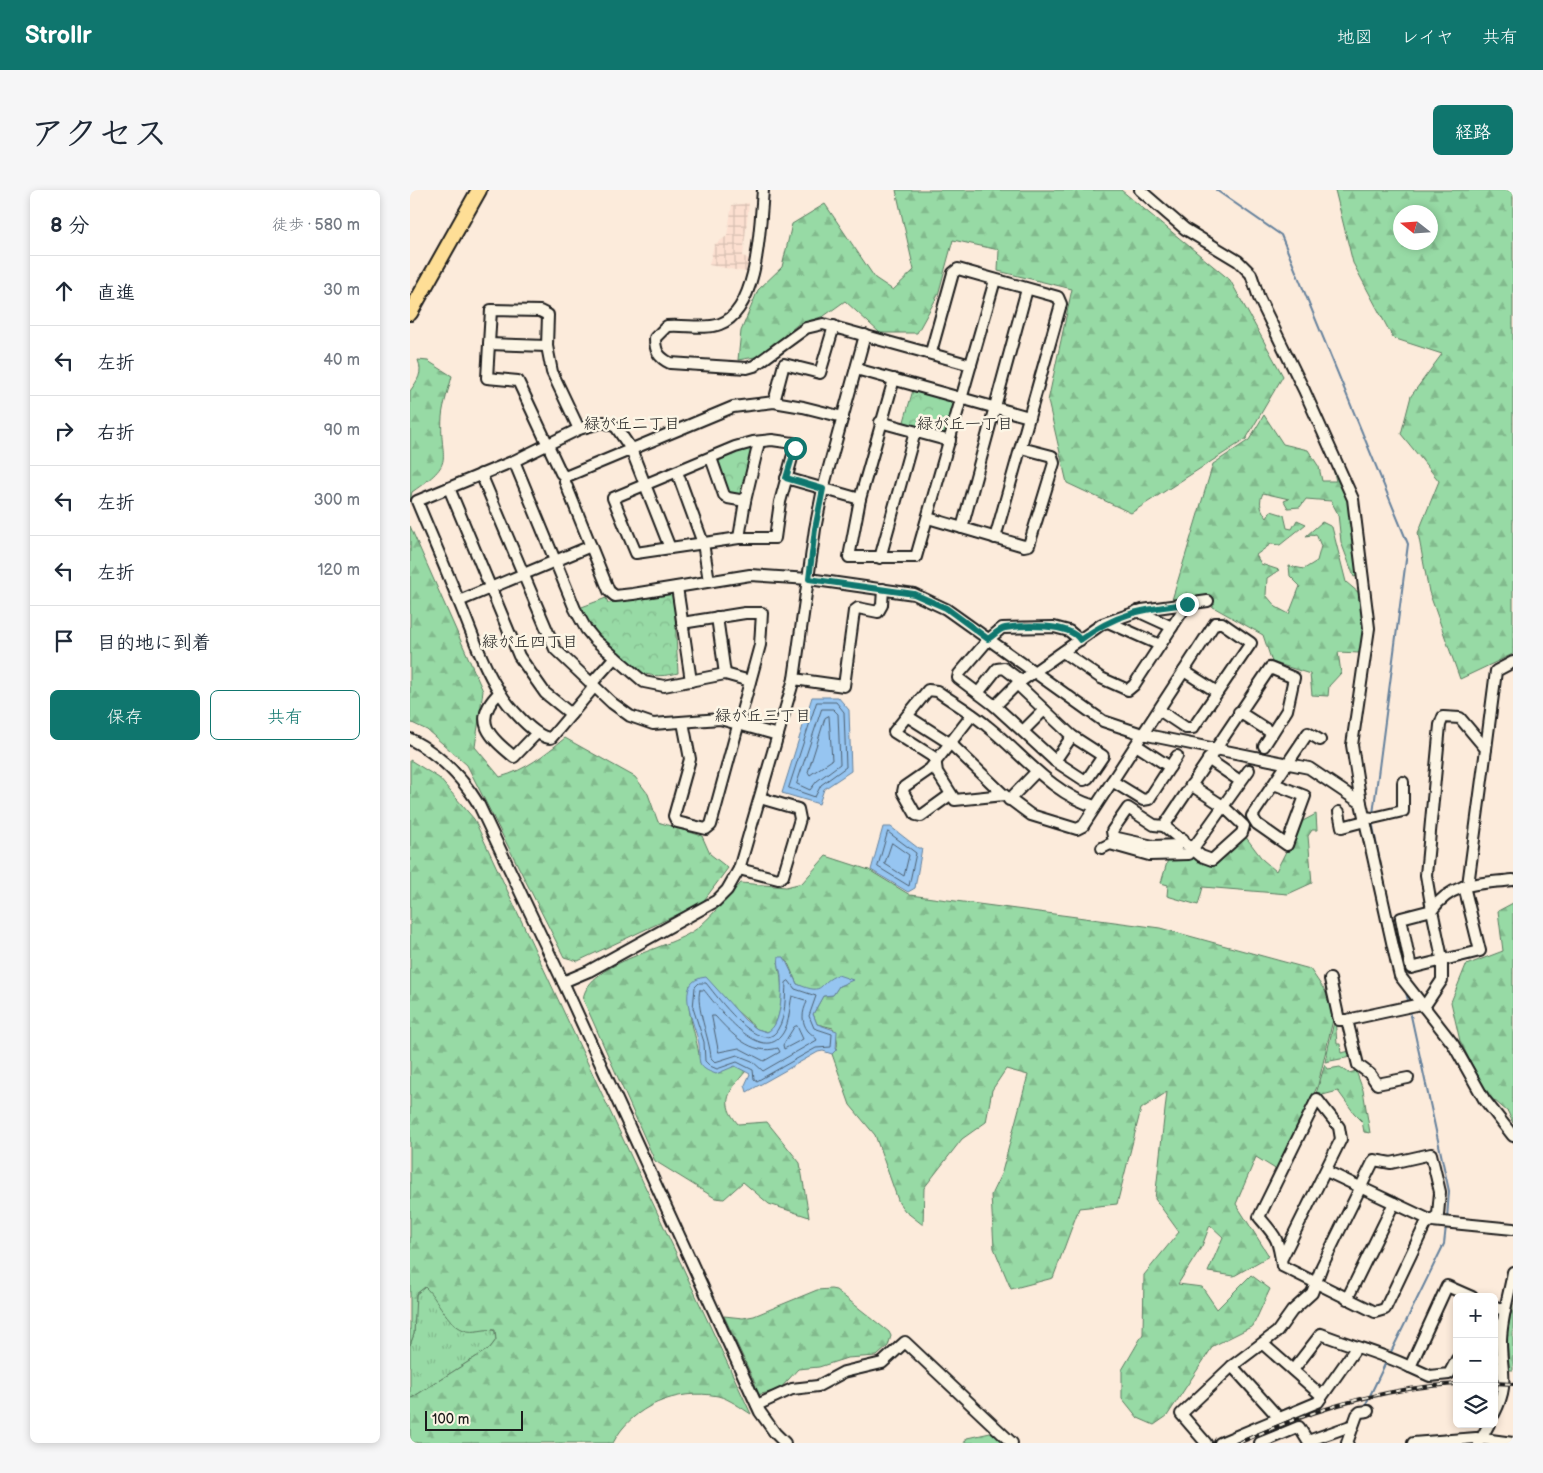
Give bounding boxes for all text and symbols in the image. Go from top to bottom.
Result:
text: Strollr [25,21,92,50]
text: 地図 [1337,27,1373,48]
text: レイヤ [1401,27,1454,48]
text: 共有 [1482,27,1518,48]
button: 経路 [1433,105,1513,155]
text: アクセス [30,113,168,156]
north arrow [1393,205,1438,250]
text: 8 分 [50,213,89,238]
text: 徒歩 · 580 m [272,216,360,235]
icon: ahead [50,277,78,305]
text: 30 m [323,281,360,300]
text: 直進 [97,282,135,305]
icon: left [50,347,78,375]
text: 40 m [323,351,360,370]
text: 左折 [97,352,135,375]
district label: 緑が丘二丁目 [584,415,680,434]
district label: 緑が丘一丁目 [917,415,1013,434]
icon: right [50,417,78,445]
text: 90 m [324,421,360,440]
text: 右折 [97,422,135,445]
route start [784,437,807,460]
icon: left [50,487,78,515]
text: 300 m [314,491,360,510]
text: 左折 [97,492,135,515]
icon: left [50,557,78,585]
text: 120 m [317,561,360,580]
text: 左折 [97,562,135,585]
route end [1176,593,1199,616]
icon: arrive [50,627,78,655]
text: 目的地に到着 [97,632,211,655]
district label: 緑が丘四丁目 [482,633,578,652]
button: 保存 [50,690,200,740]
button: 共有 [210,690,360,740]
district label: 緑が丘三丁目 [715,707,811,726]
map controls [1453,1293,1498,1428]
button: + [1453,1293,1498,1338]
button: − [1453,1338,1498,1383]
button: layers [1453,1383,1498,1428]
scale bar [425,1408,522,1431]
text: 100 m [432,1411,469,1428]

